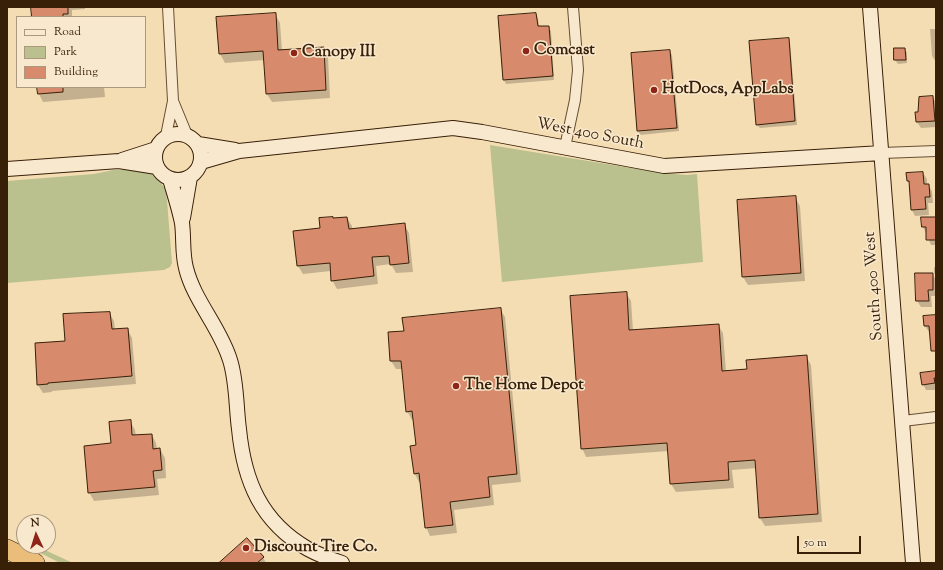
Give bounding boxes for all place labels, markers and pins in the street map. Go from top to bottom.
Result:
place label: Comcast [534,41,595,61]
place label: Canopy III [302,43,375,63]
marker: Comcast [521,46,531,56]
marker: Canopy III [289,48,299,58]
place label: HotDocs, AppLabs [662,80,793,100]
marker: HotDocs, AppLabs [649,85,659,95]
place label: The Home Depot [464,376,584,396]
marker: The Home Depot [451,381,461,391]
place label: Discount Tire Co. [254,538,377,558]
marker: Discount Tire Co. [241,543,251,553]

